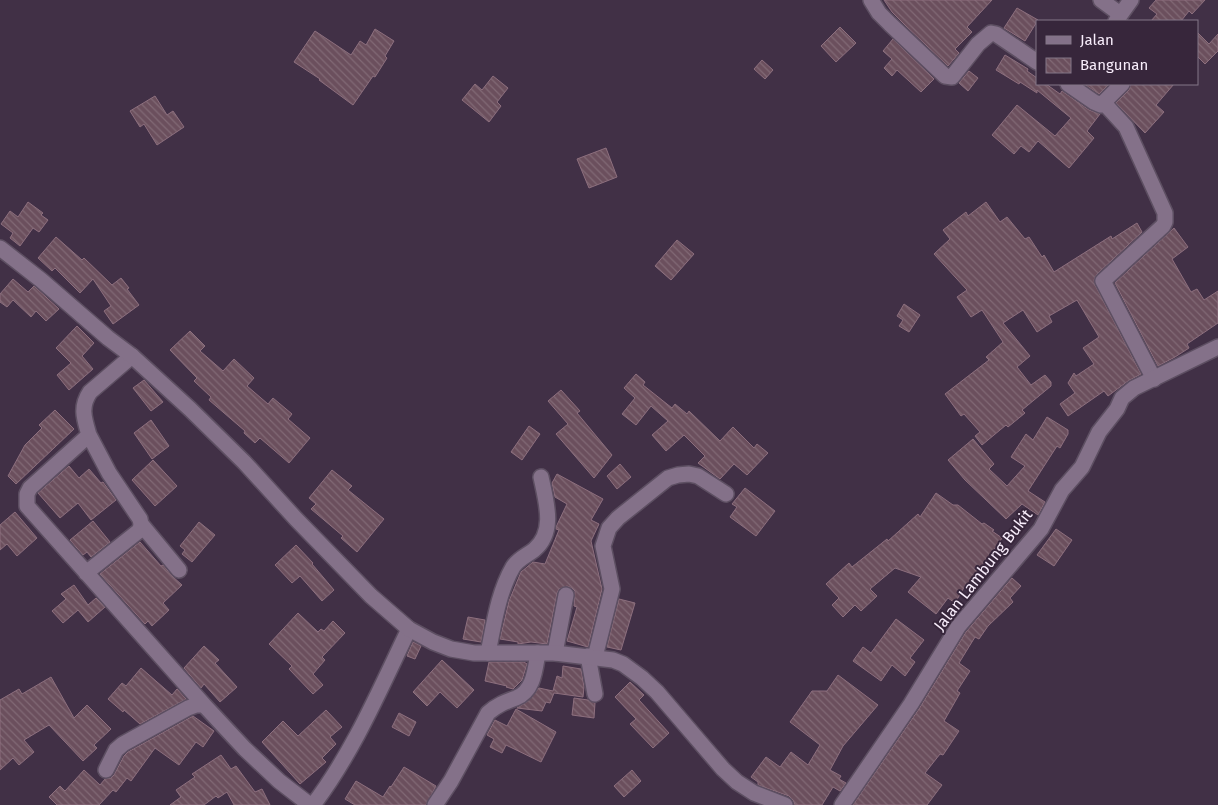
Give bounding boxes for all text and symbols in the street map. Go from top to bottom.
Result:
legend [1036,20,1198,85]
text: Jalan [1080,31,1114,49]
text: Bangunan [1080,56,1148,74]
street label: Jalan Lambung Bukit [930,505,1036,635]

